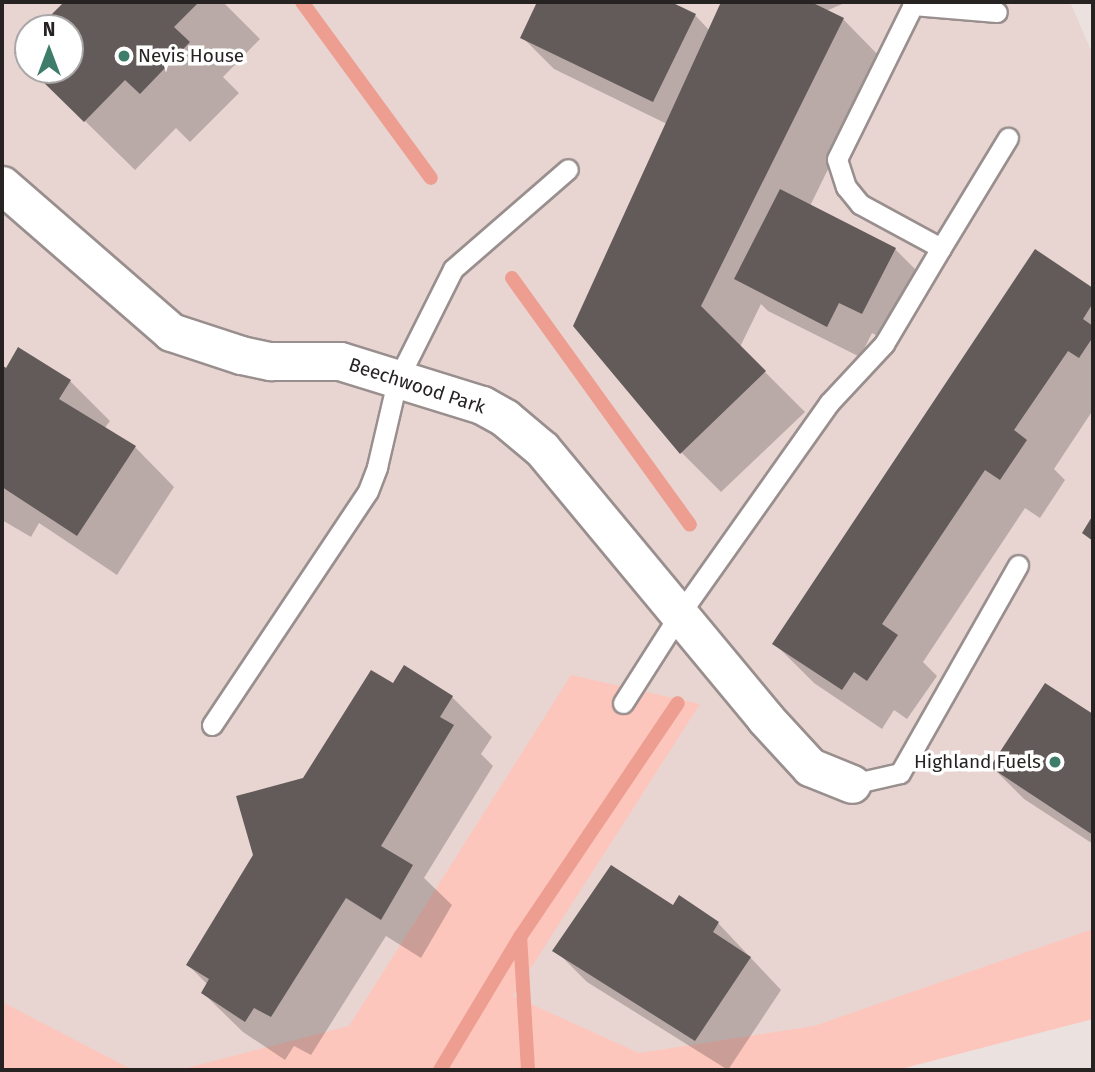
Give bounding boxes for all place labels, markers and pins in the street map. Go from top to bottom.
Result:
place label: Nevis House [138,45,244,67]
marker: Nevis House [116,48,132,64]
place label: Highland Fuels [914,751,1041,773]
marker: Highland Fuels [1047,754,1063,770]

